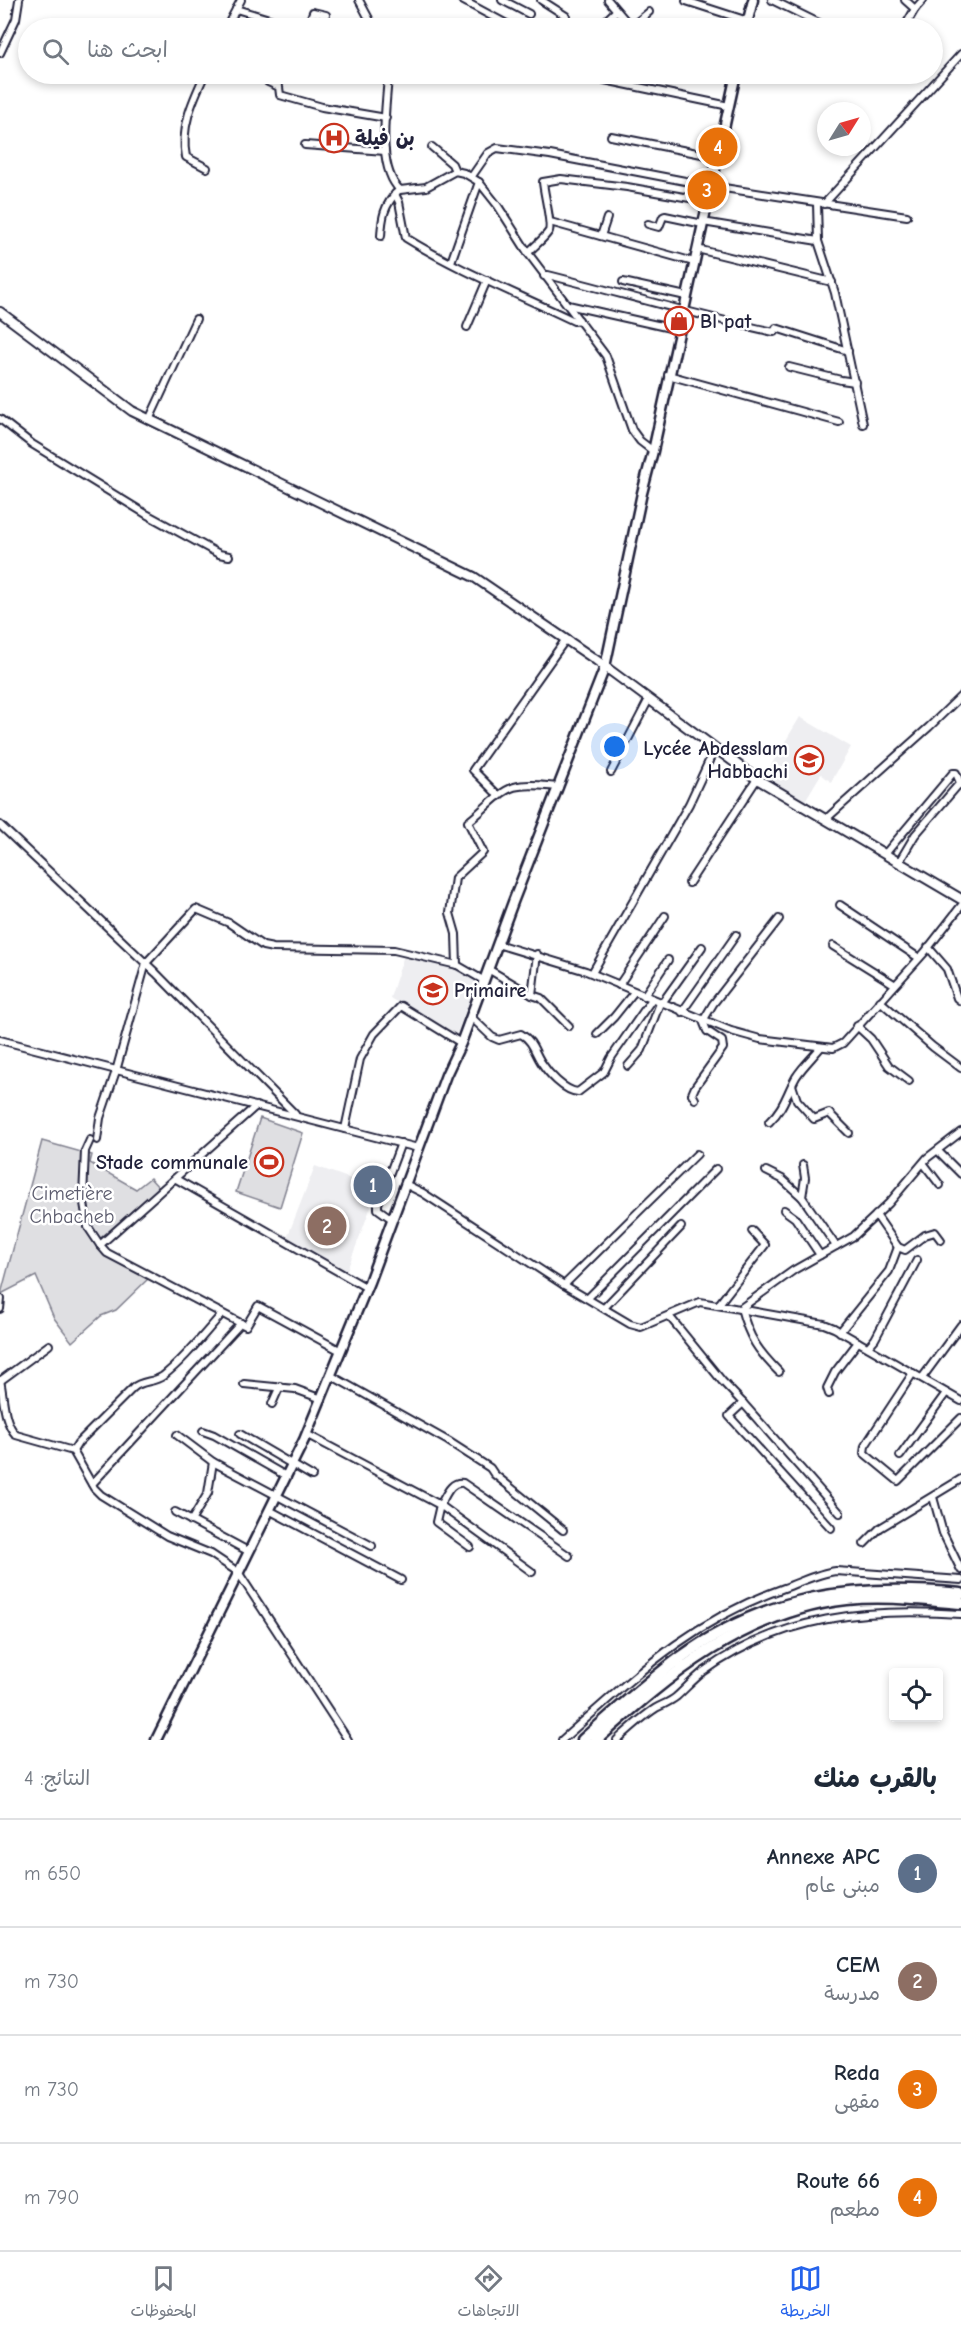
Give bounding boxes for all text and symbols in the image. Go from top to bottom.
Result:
search box [18,18,943,84]
icon: search [39,35,72,68]
text: ابحث هنا [87,37,168,63]
north arrow [817,102,871,156]
hospital icon: بن فيلة [318,122,350,154]
pin: 4 [698,124,738,170]
place label: بن فيلة [355,127,415,151]
pin: 3 [688,168,726,213]
shop icon: Bl pat [663,305,695,337]
place label: Bl pat [700,310,752,333]
your location [600,732,629,761]
place label: Lycée Abdesslam Habbachi [643,737,788,783]
school or university icon: Lycée Abdesslam Habbachi [793,744,825,776]
school or university icon: Primaire [417,974,449,1006]
place label: Primaire [454,979,526,1002]
sports icon: Stade communale [253,1146,285,1178]
place label: Stade communale [96,1151,248,1174]
pin: 1 [354,1162,392,1208]
park label: Cimetière Chbacheb [29,1182,115,1228]
pin: 2 [308,1204,346,1248]
map controls [889,1668,943,1722]
button: locate [889,1668,943,1722]
text: بالقرب منك [814,1764,937,1794]
text: النتائج: 4 [24,1767,90,1790]
text: Annexe APC [767,1844,880,1870]
text: 650 m [24,1862,81,1885]
text: 1 [914,1862,921,1885]
text: مبنى عام [805,1874,880,1897]
text: CEM [836,1952,880,1978]
text: 730 m [24,1970,79,1993]
text: 2 [913,1970,922,1993]
text: مدرسة [824,1982,880,2005]
text: Reda [834,2060,880,2086]
text: 730 m [24,2078,79,2101]
text: 3 [913,2078,922,2101]
text: مقهى [834,2090,880,2113]
text: Route 66 [796,2168,880,2194]
text: 790 m [24,2186,79,2209]
text: 4 [913,2186,922,2209]
text: مطعم [829,2198,880,2221]
tab: المحفوظات [131,2262,196,2325]
tab: الاتجاهات [458,2262,519,2325]
tab: الخريطة [781,2262,830,2325]

